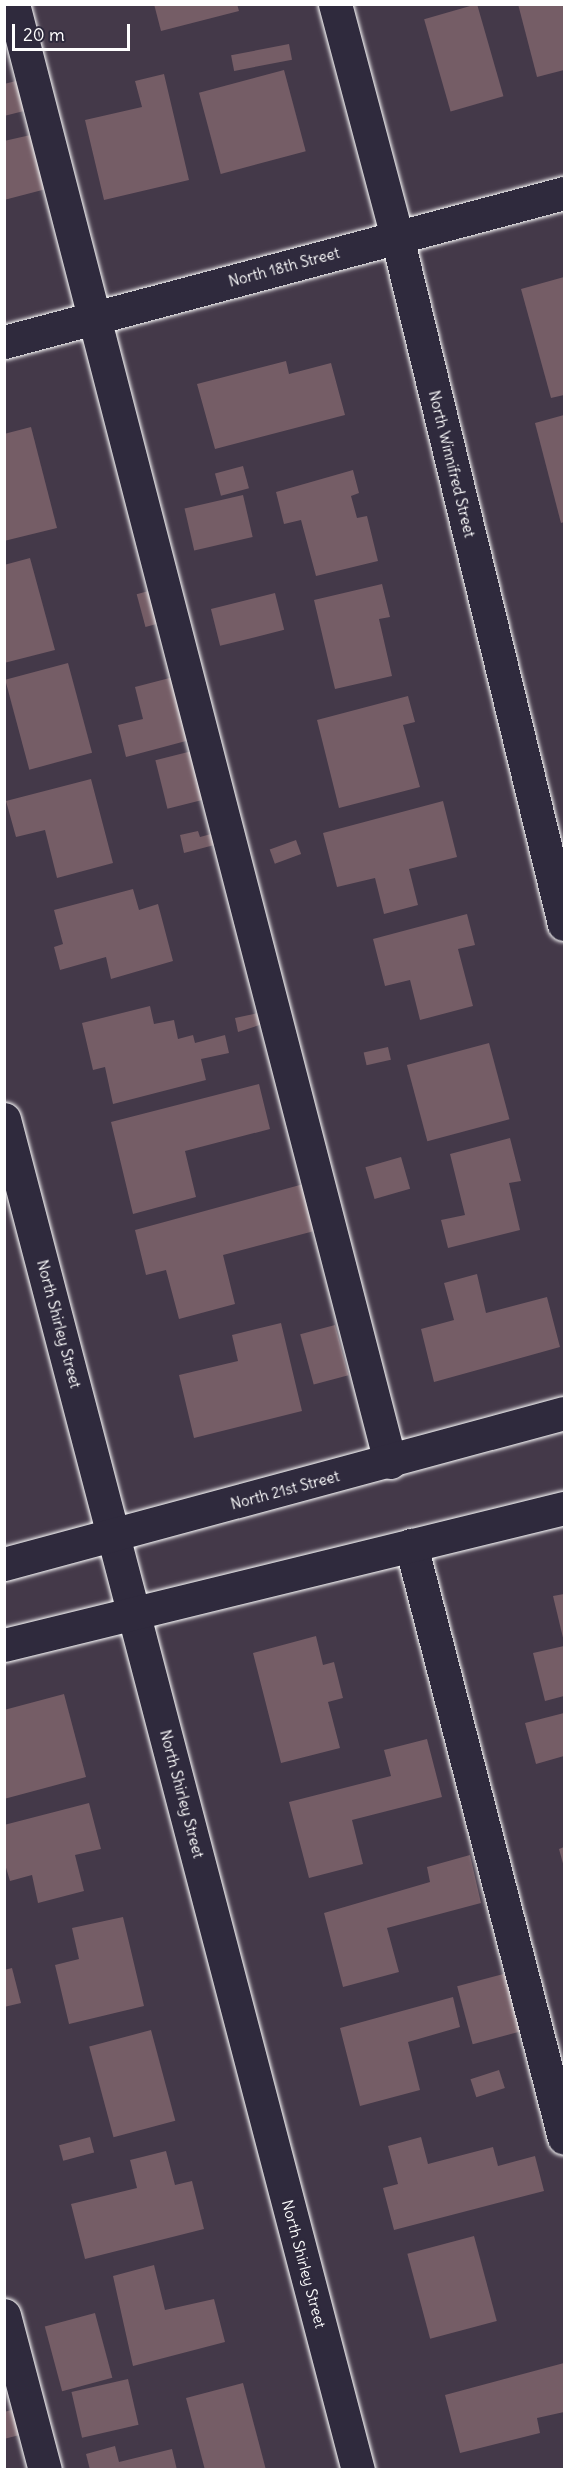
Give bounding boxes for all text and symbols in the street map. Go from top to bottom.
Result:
scale bar [15,12,134,50]
text: 20 m [23,23,65,46]
street label: North 18th Street [227,244,341,290]
street label: North Winnifred Street [425,389,479,539]
street label: North Shirley Street [33,1258,85,1390]
street label: North 21st Street [229,1467,341,1513]
street label: North Shirley Street [156,1728,208,1860]
street label: North Shirley Street [278,2198,330,2330]

